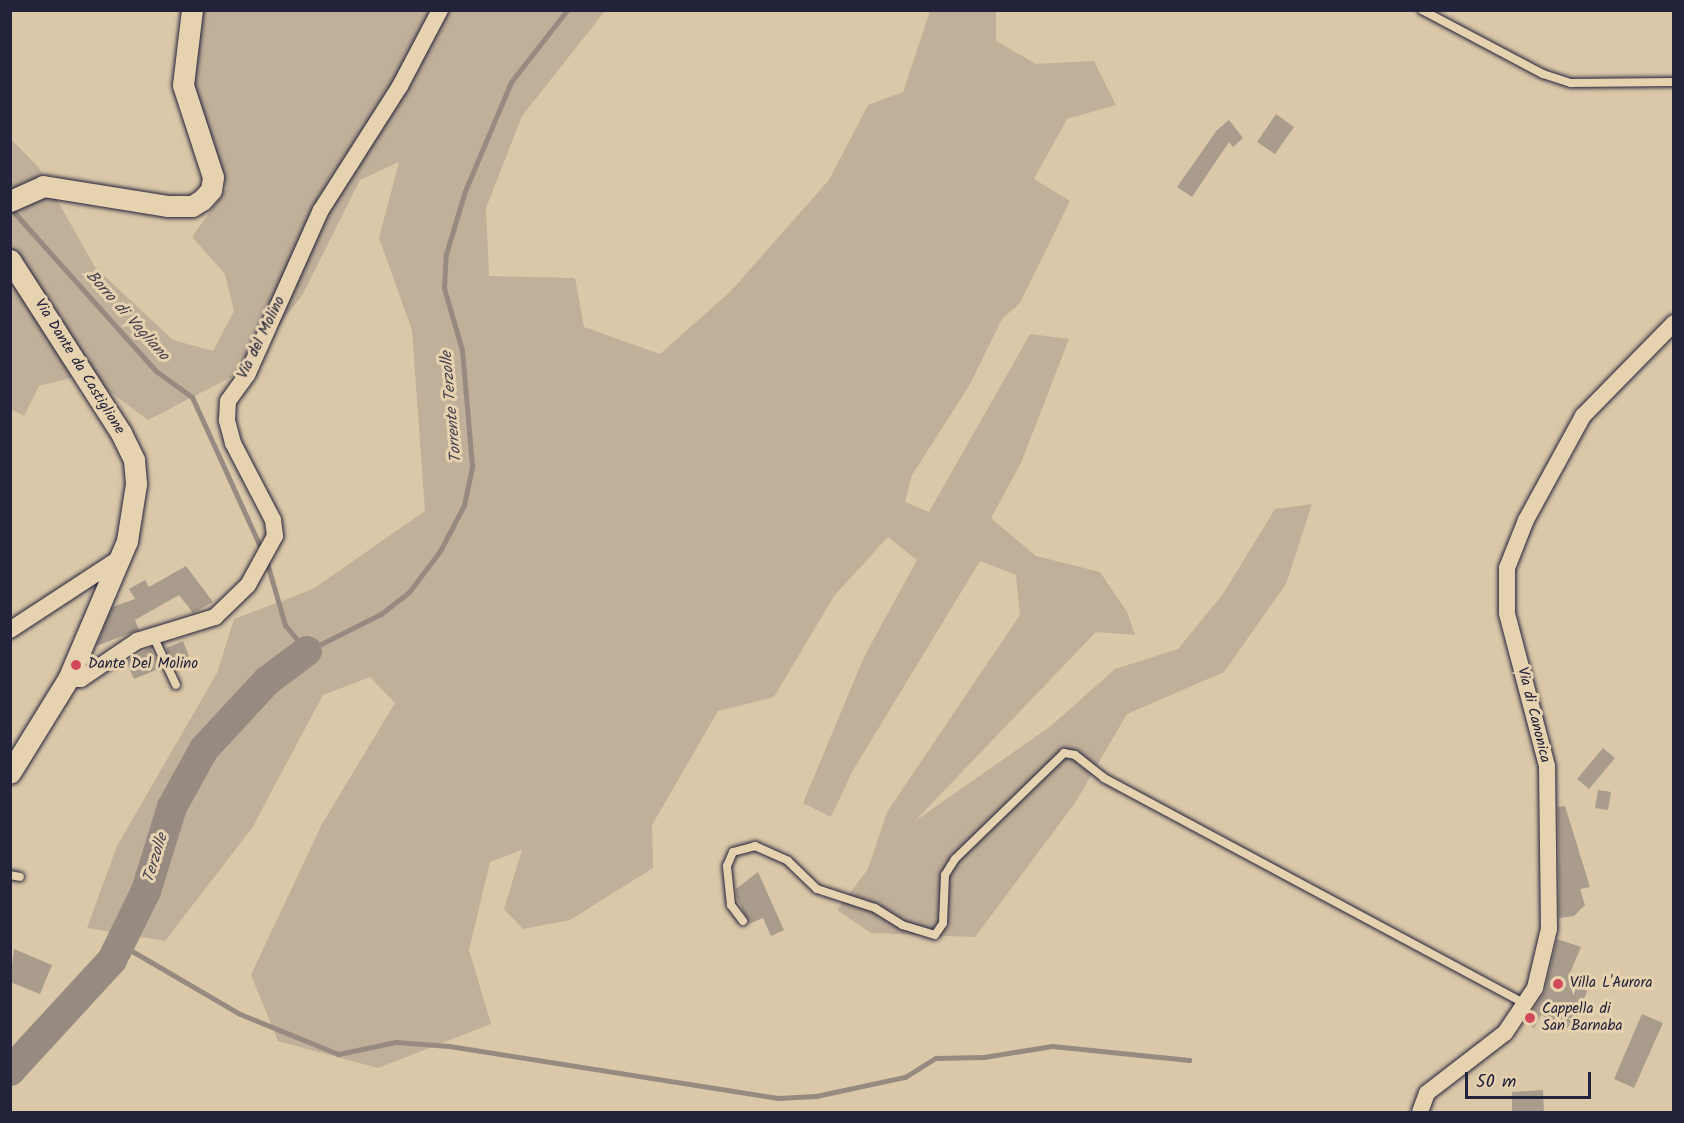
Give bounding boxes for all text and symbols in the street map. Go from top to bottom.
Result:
water label: Borro di Vagliano [82,267,172,365]
street label: Via del Molino [234,294,290,382]
street label: Via Dante da Castiglione [30,296,128,438]
water label: Torrente Terzolle [438,350,466,464]
place label: Dante Del Molino [88,656,198,674]
marker: Dante Del Molino [69,658,83,672]
street label: Via di Canonica [1512,665,1554,765]
water label: Terzolle [139,831,173,885]
place label: Villa L'Aurora [1570,975,1652,993]
marker: Villa L'Aurora [1551,977,1565,991]
place label: Cappella di San Barnaba [1542,1000,1623,1035]
marker: Cappella di San Barnaba [1523,1011,1537,1025]
scale bar [1468,1060,1594,1098]
text: 50 m [1476,1068,1516,1097]

